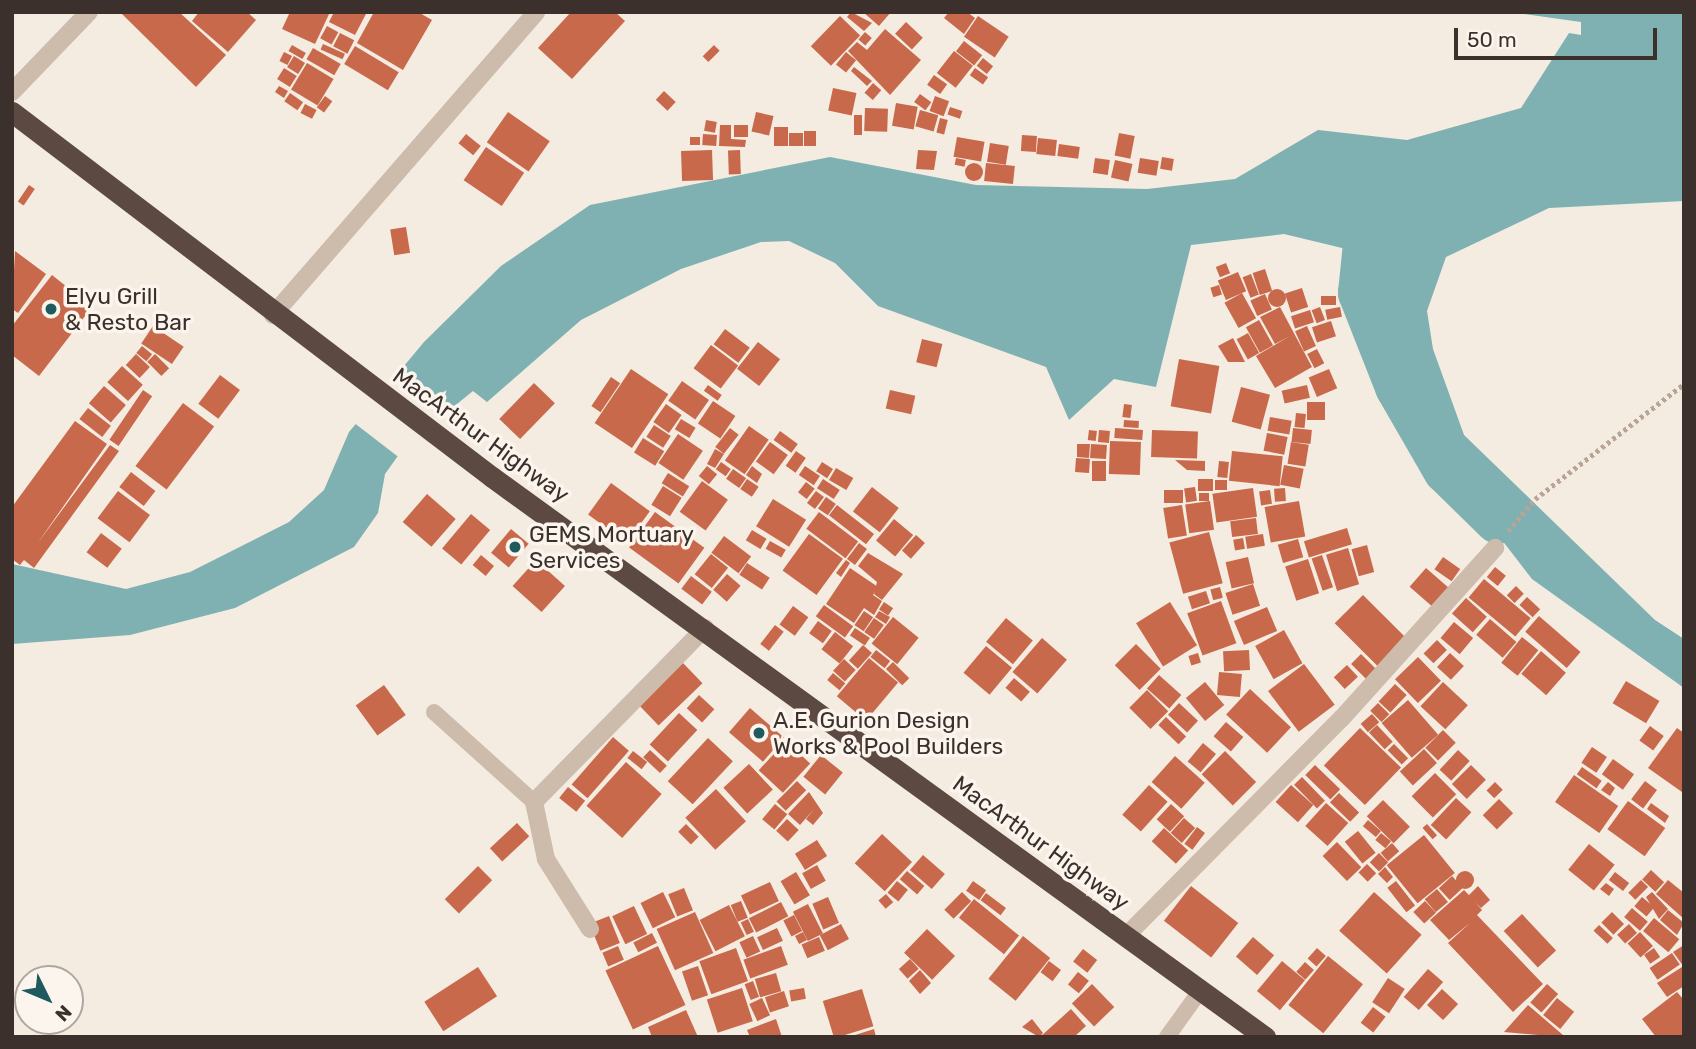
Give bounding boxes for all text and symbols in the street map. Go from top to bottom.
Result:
scale bar [1458,14,1661,58]
text: 50 m [1467,27,1517,52]
place label: Elyu Grill & Resto Bar [65,282,191,336]
marker: Elyu Grill & Resto Bar [43,301,59,317]
street label: MacArthur Highway [387,362,575,508]
place label: GEMS Mortuary Services [529,520,694,574]
marker: GEMS Mortuary Services [507,539,523,555]
place label: A.E. Gurion Design Works & Pool Builders [773,706,1003,760]
marker: A.E. Gurion Design Works & Pool Builders [751,725,767,741]
street label: MacArthur Highway [947,770,1135,916]
north arrow [14,965,84,1035]
text: N [50,1000,76,1026]

